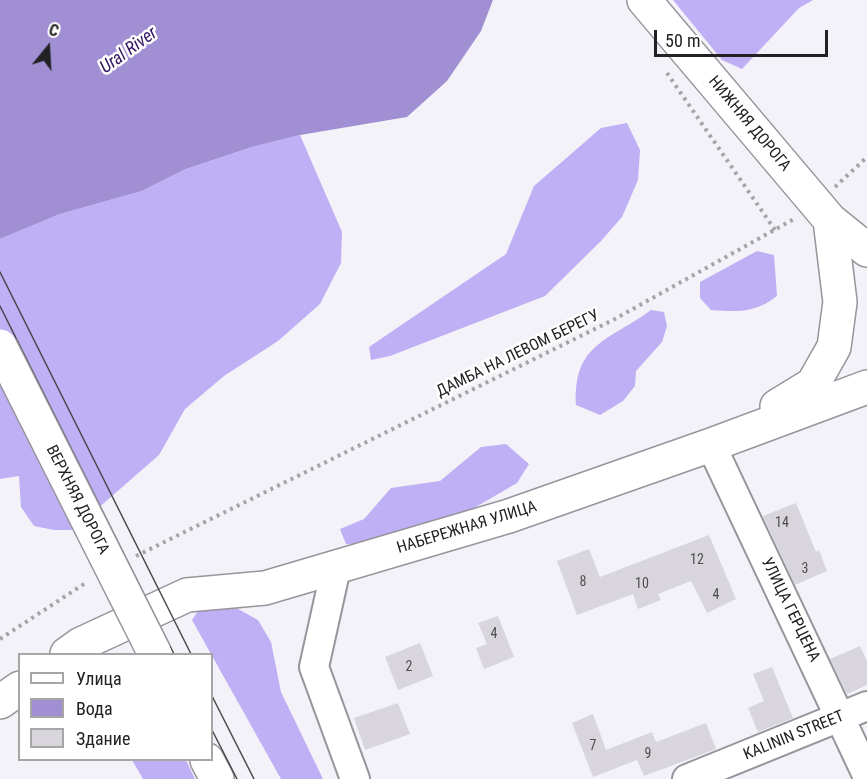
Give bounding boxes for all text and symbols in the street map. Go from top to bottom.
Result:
north arrow [18,18,78,78]
scale bar [657,18,831,56]
text: С [46,20,61,41]
water label: Ural River [96,23,162,79]
text: 50 m [665,30,700,51]
street label: НИЖНЯЯ ДОРОГА [704,73,794,175]
street label: ДАМБА НА ЛЕВОМ БЕРЕГУ [433,306,603,402]
street label: ВЕРХНЯЯ ДОРОГА [41,442,113,558]
street label: НАБЕРЕЖНАЯ УЛИЦА [395,498,539,558]
house number: 14 [775,515,789,531]
house number: 12 [690,552,704,568]
street label: УЛИЦА ГЕРЦЕНА [756,555,824,665]
house number: 3 [802,561,808,577]
house number: 8 [580,574,586,590]
house number: 10 [635,576,649,592]
house number: 4 [713,587,719,603]
house number: 4 [491,626,497,642]
legend [18,653,213,761]
house number: 2 [406,659,412,675]
text: Улица [76,668,122,689]
text: Вода [76,698,113,719]
street label: KALININ STREET [741,707,847,765]
text: Здание [76,728,130,749]
house number: 7 [590,738,596,754]
house number: 9 [645,746,651,762]

